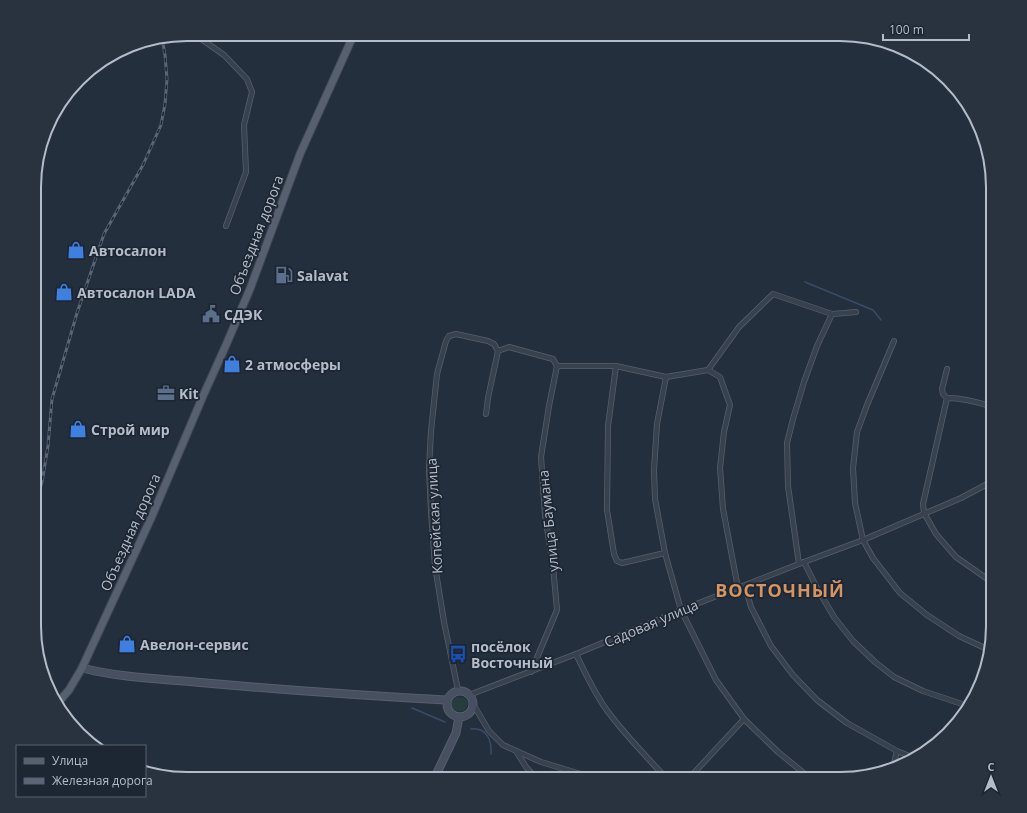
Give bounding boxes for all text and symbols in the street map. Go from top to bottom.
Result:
scale bar [883,16,969,42]
text: 100 m [889,21,924,38]
street label: Объездная дорога [224,172,288,298]
shop icon: Автосалон [66,240,86,260]
place label: Автосалон [89,241,167,260]
fuel station icon: Salavat [274,265,294,285]
place label: Salavat [297,266,348,285]
shop icon: Автосалон LADA [54,282,74,302]
place label: Автосалон LADA [77,283,196,302]
public building icon: СДЭК [201,304,221,324]
place label: СДЭК [224,305,263,324]
shop icon: 2 атмосферы [222,354,242,374]
place label: 2 атмосферы [245,355,341,374]
office icon: Kit [156,383,176,403]
place label: Kit [179,384,199,403]
shop icon: Строй мир [68,419,88,439]
place label: Строй мир [91,420,170,439]
street label: Копейская улица [421,458,447,574]
street label: улица Баумана [533,469,563,573]
street label: Объездная дорога [96,470,164,594]
district label: ВОСТОЧНЫЙ [715,578,845,602]
street label: Садовая улица [601,595,701,651]
shop icon: Авелон-сервис [117,634,137,654]
place label: Авелон-сервис [140,635,249,654]
place label: посёлок Восточный [471,637,553,672]
bus stop icon: посёлок Восточный [448,644,468,664]
legend [16,745,146,797]
text: Улица [52,752,88,769]
north arrow [971,757,1011,797]
text: С [987,759,995,774]
text: Железная дорога [52,772,153,789]

